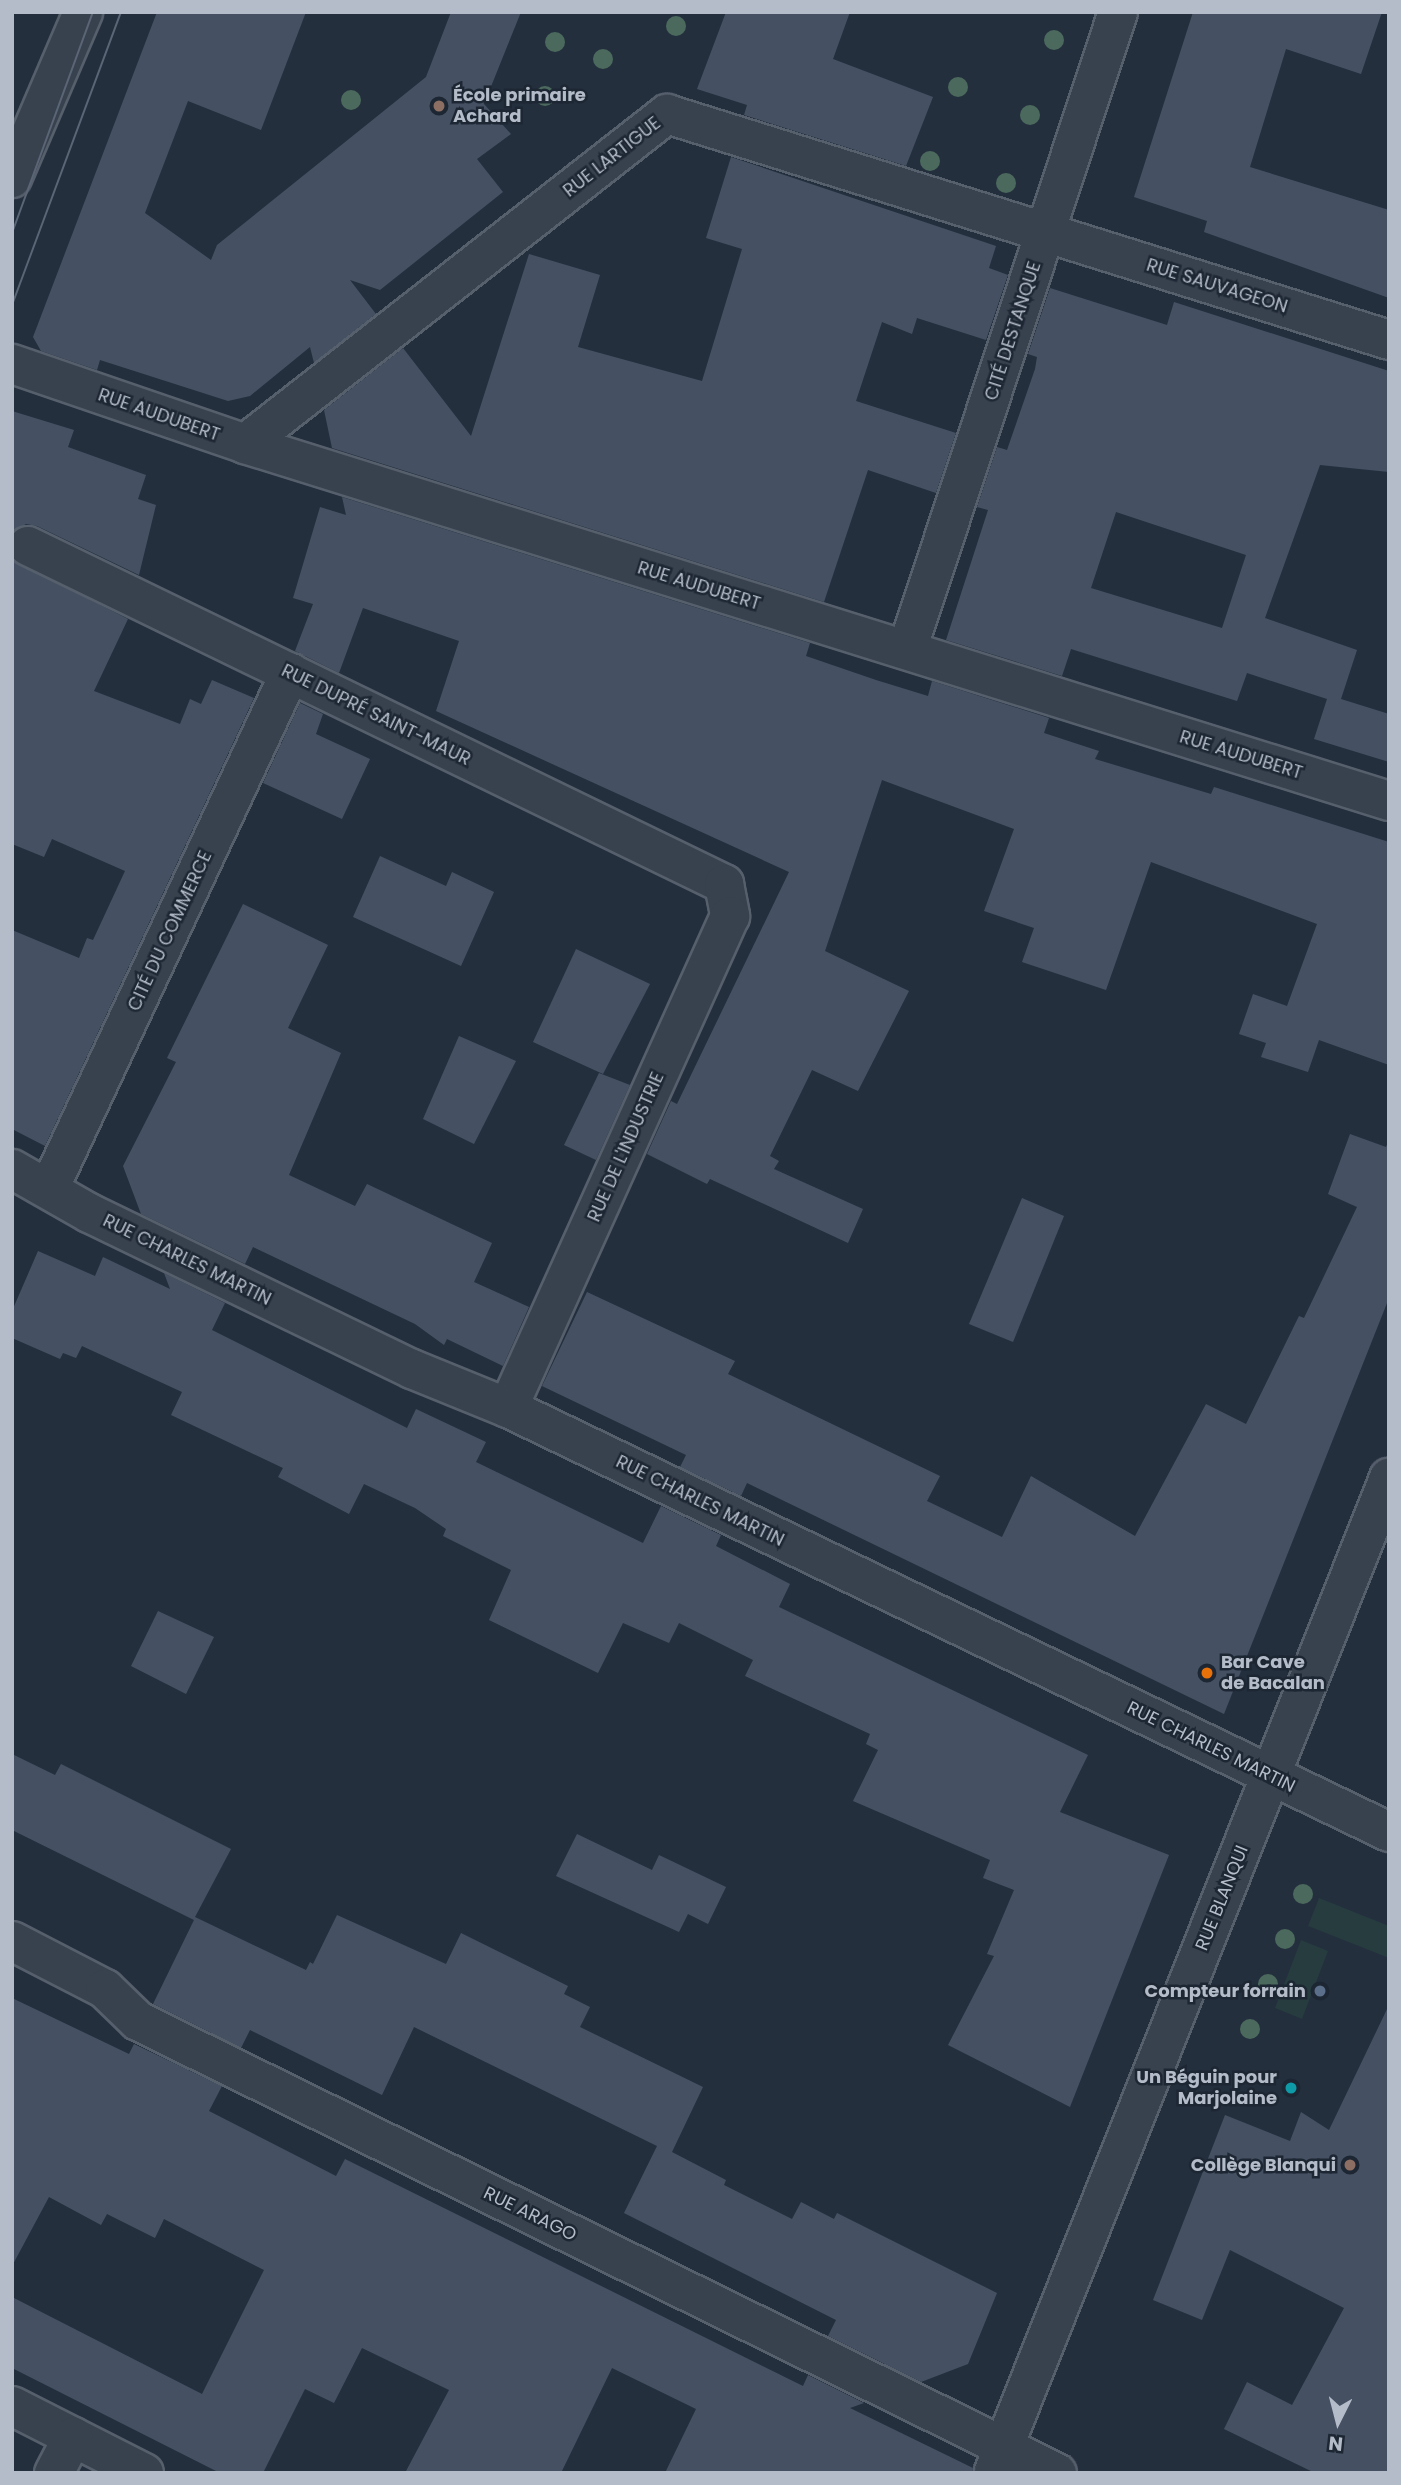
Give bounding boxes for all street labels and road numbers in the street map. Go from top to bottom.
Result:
street label: RUE LARTIGUE [559,112,665,202]
street label: RUE SAUVAGEON [1144,254,1290,318]
street label: CITÉ DESTANQUE [980,259,1046,403]
street label: RUE AUDUBERT [95,384,223,446]
street label: RUE AUDUBERT [635,557,763,615]
street label: RUE DUPRÉ SAINT-MAUR [278,660,474,770]
street label: RUE AUDUBERT [1177,726,1305,784]
street label: CITÉ DU COMMERCE [123,848,217,1014]
street label: RUE DE L'INDUSTRIE [583,1069,669,1225]
street label: RUE CHARLES MARTIN [99,1210,275,1310]
street label: RUE CHARLES MARTIN [612,1451,788,1551]
street label: RUE CHARLES MARTIN [1123,1697,1299,1797]
street label: RUE BLANQUI [1191,1842,1253,1954]
street label: RUE ARAGO [480,2182,580,2246]

